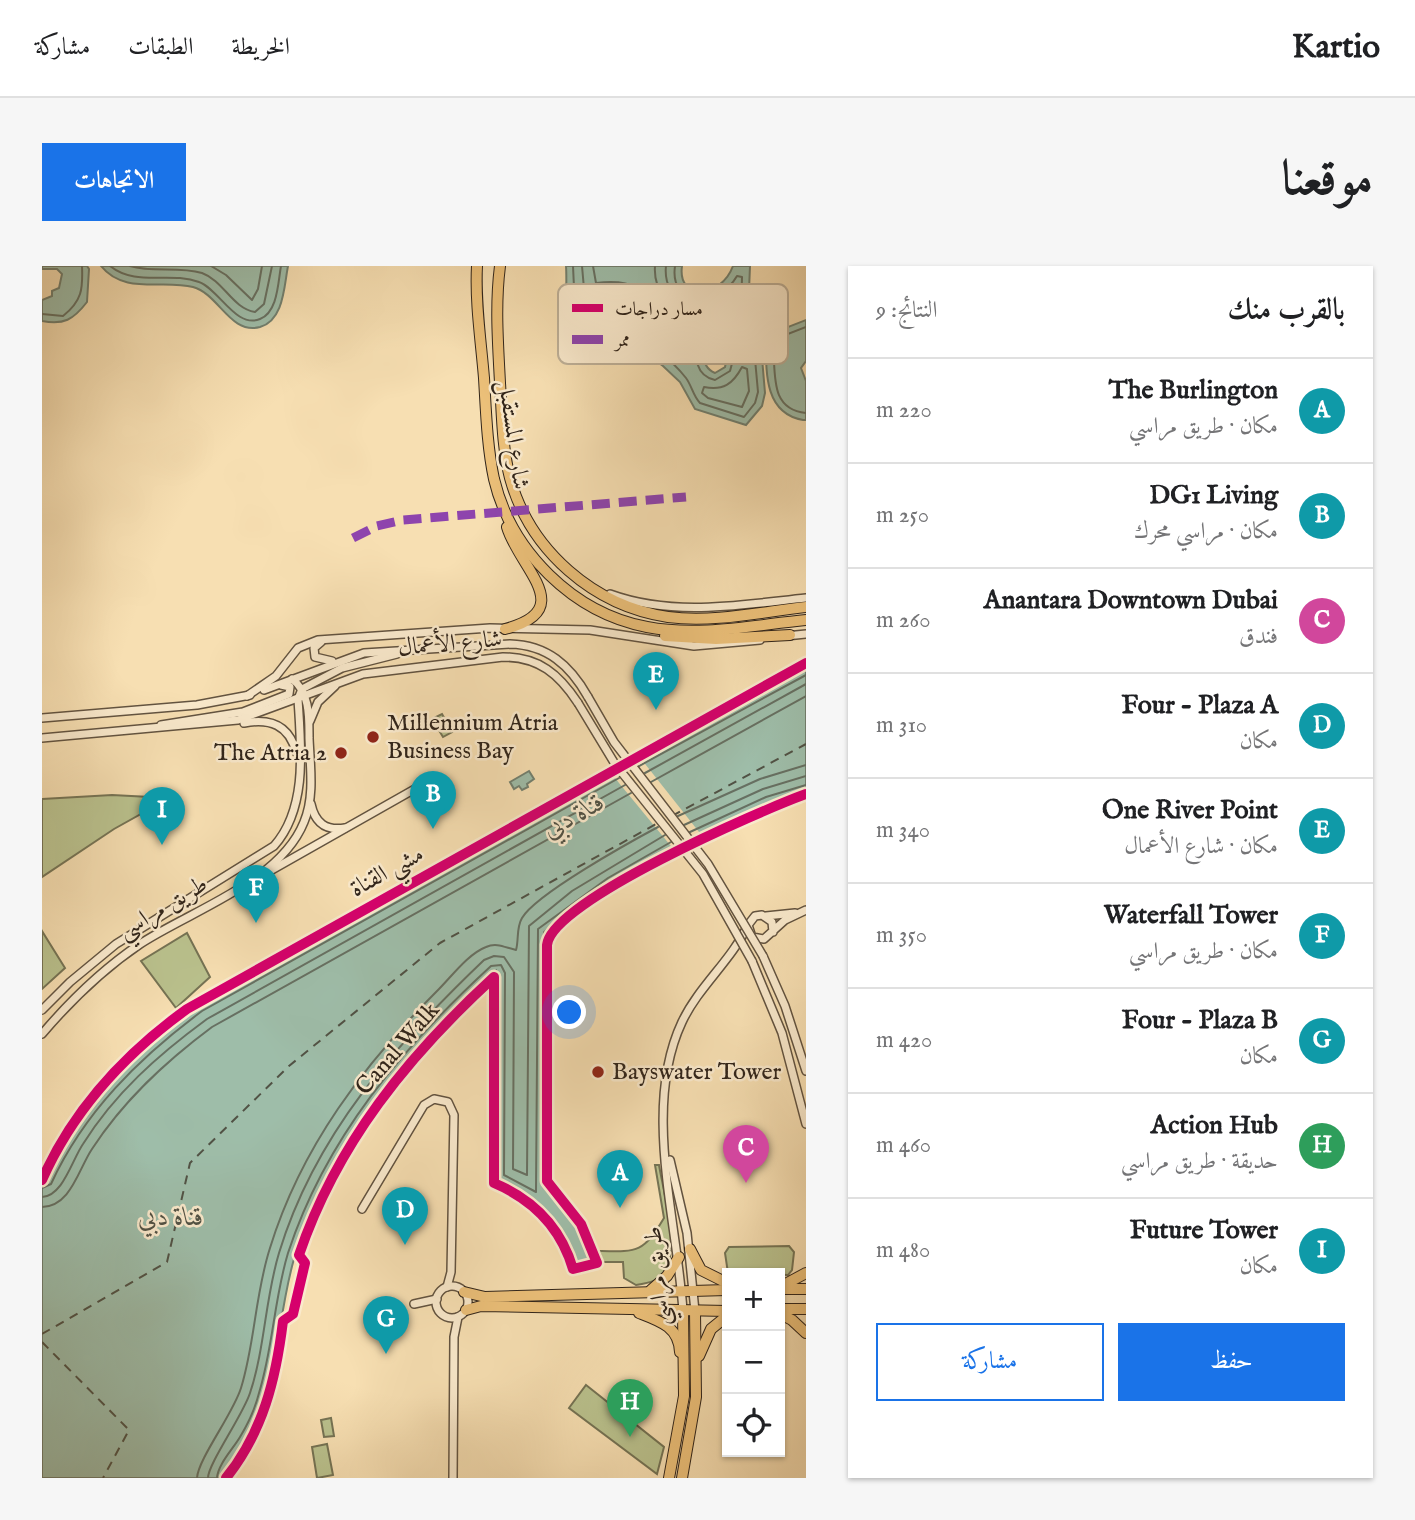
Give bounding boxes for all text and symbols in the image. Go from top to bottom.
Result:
text: Kartio [1292,27,1380,69]
text: مشاركة [35,32,90,63]
text: الطبقات [128,32,194,63]
text: الخريطة [232,32,290,63]
button: الاتجاهات [42,143,186,221]
text: موقعنا [1281,150,1373,212]
legend [558,284,788,364]
text: بالقرب منك [1228,292,1345,330]
text: النتائج: 9 [876,296,938,325]
text: مسار دراجات [615,298,703,322]
text: ممر [613,329,630,353]
text: The Burlington [1109,374,1278,407]
street label: شارع المستقبل [487,378,536,492]
text: 220 m [876,396,932,425]
text: A [1314,396,1330,425]
text: مكان · طريق مراسي [1129,412,1278,441]
text: DG1 Living [1149,479,1278,512]
text: 250 m [876,501,929,530]
text: B [1314,501,1330,530]
text: مكان · مراسي محرك [1134,517,1278,546]
text: Anantara Downtown Dubai [984,584,1278,617]
text: 260 m [876,606,931,635]
text: C [1314,606,1330,635]
street label: شارع الأعمال [396,622,504,667]
text: فندق [1239,622,1278,651]
pin: E [633,652,679,710]
text: Four - Plaza A [1121,689,1278,722]
place label: Millennium Atria Business Bay [387,708,559,767]
text: 310 m [876,711,927,740]
text: D [1313,711,1331,740]
text: مكان [1239,727,1278,756]
marker: Millennium Atria Business Bay [365,729,381,745]
place label: The Atria 2 [214,738,327,769]
marker: The Atria 2 [333,745,349,761]
pin: B [410,771,456,829]
water label: قناة دبي [537,786,613,850]
pin: I [139,787,185,845]
text: One River Point [1102,794,1278,827]
text: 340 m [876,816,930,845]
text: E [1314,816,1330,845]
text: مكان · شارع الأعمال [1124,832,1278,861]
street label: مشي القناة [345,839,432,909]
pin: F [233,865,279,923]
street label: طريق مراسي [112,869,216,951]
text: Waterfall Tower [1104,899,1278,932]
text: 350 m [876,921,927,950]
text: F [1315,921,1329,950]
text: مكان · طريق مراسي [1129,937,1278,966]
your location [552,995,586,1029]
street label: Canal Walk [349,996,447,1102]
text: Four - Plaza B [1122,1004,1278,1037]
text: 420 m [876,1026,932,1055]
text: G [1313,1026,1331,1055]
text: مكان [1239,1042,1278,1071]
place label: Bayswater Tower [612,1057,781,1088]
marker: Bayswater Tower [590,1064,606,1080]
text: Action Hub [1151,1109,1278,1142]
pin: C [723,1125,769,1183]
text: 460 m [876,1131,931,1160]
text: H [1312,1131,1332,1160]
text: حديقة · طريق مراسي [1121,1147,1278,1176]
pin: A [597,1150,643,1208]
pin: D [382,1187,428,1245]
water label: قناة دبي [138,1201,204,1238]
text: Future Tower [1130,1214,1278,1247]
street label: طريق مراسي [638,1225,683,1327]
text: 480 m [876,1236,930,1265]
text: I [1317,1236,1327,1265]
text: مكان [1239,1252,1278,1281]
map controls [722,1268,785,1457]
button: + [722,1268,785,1331]
pin: G [363,1296,409,1354]
button: مشاركة [876,1323,1104,1401]
button: حفظ [1118,1323,1345,1401]
button: − [722,1331,785,1394]
pin: H [607,1379,653,1437]
button: locate [722,1394,785,1457]

